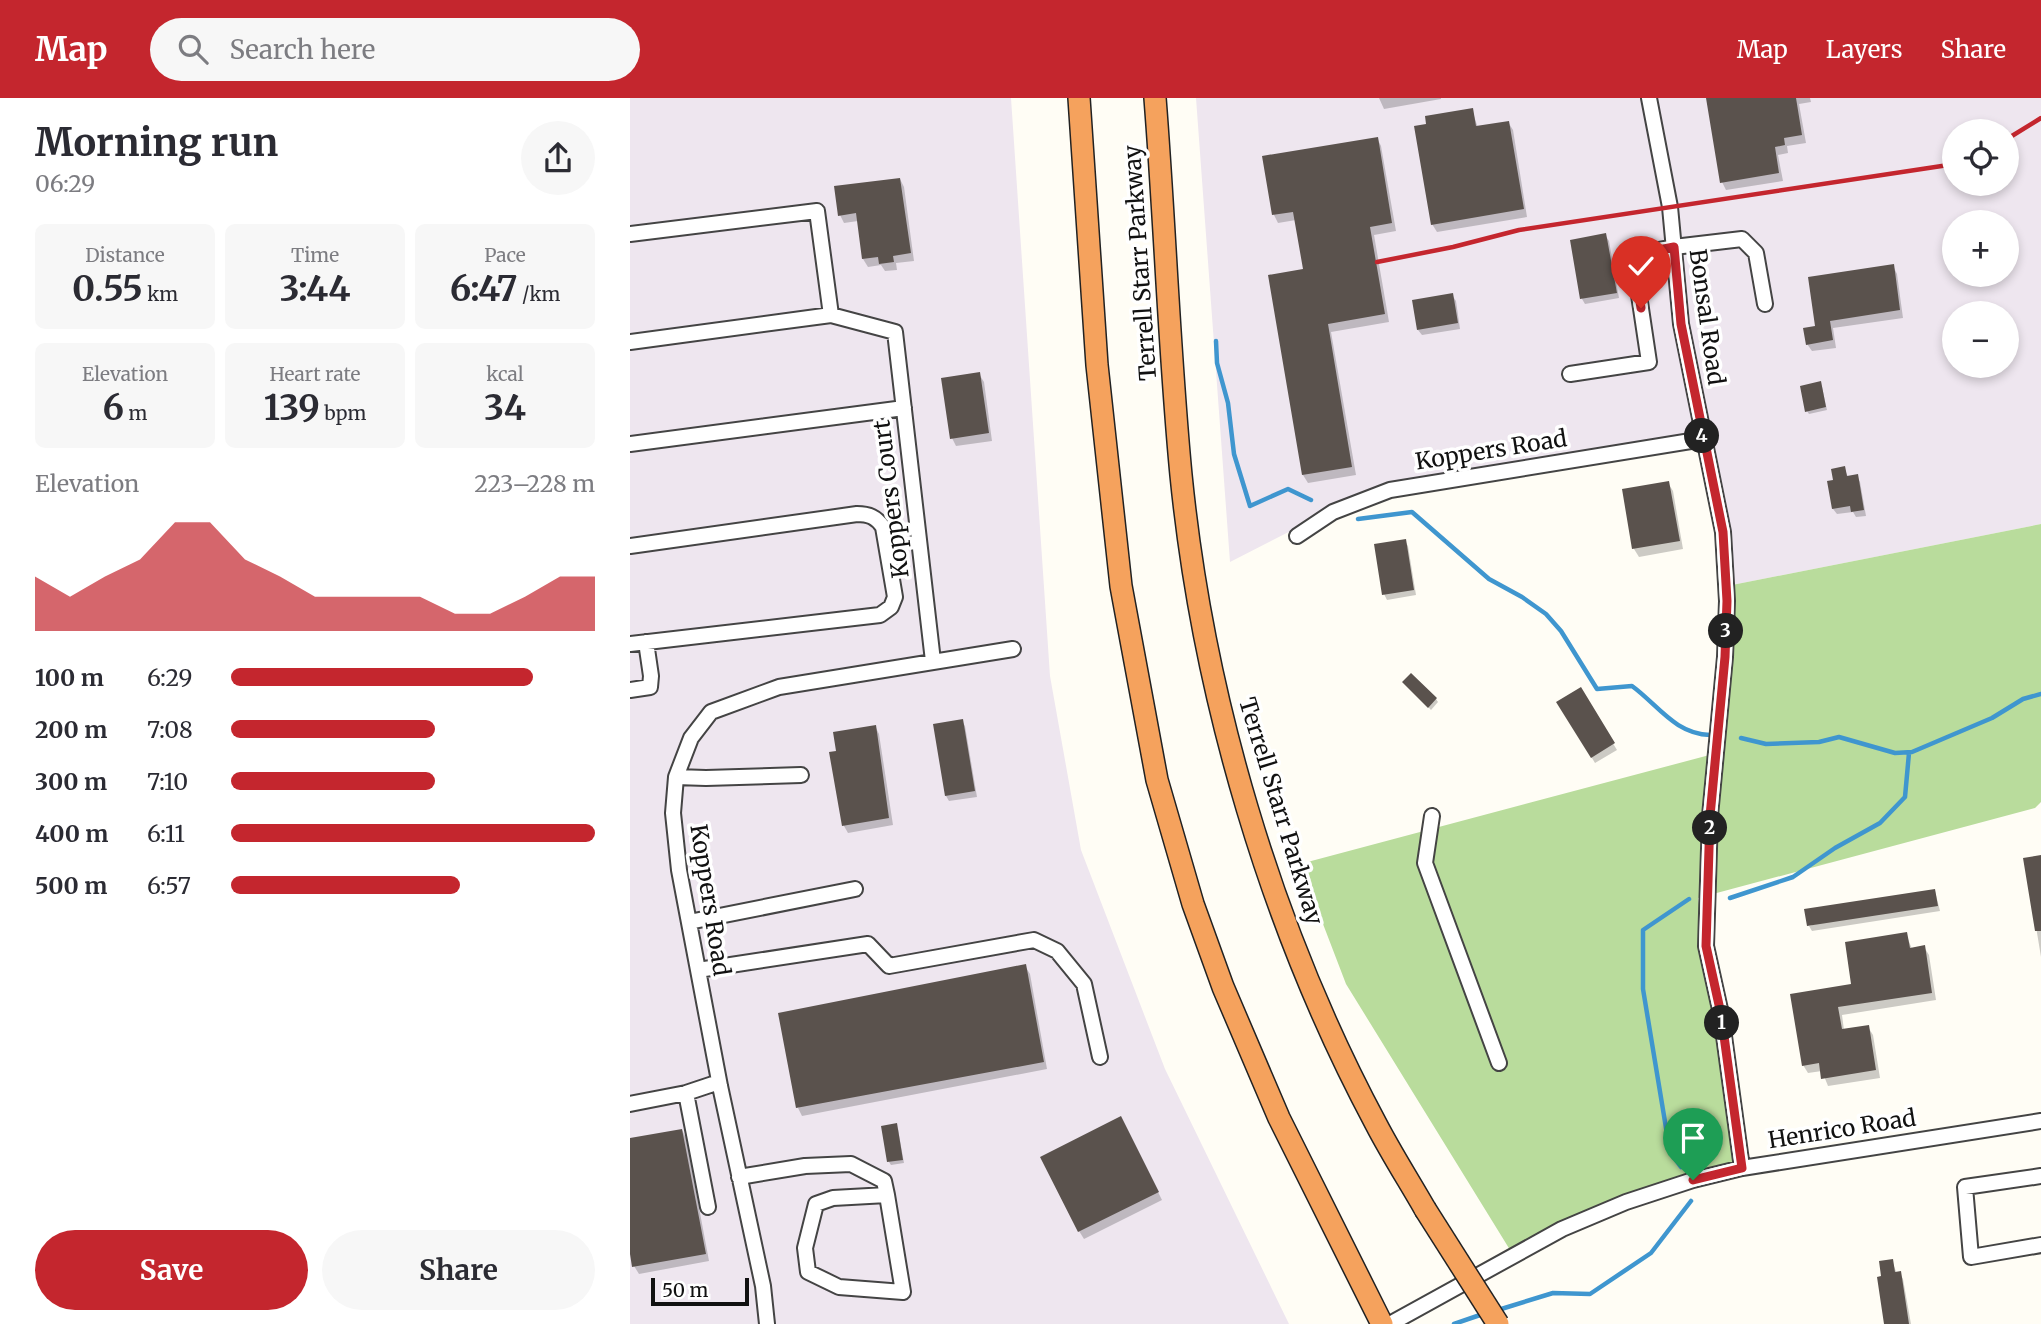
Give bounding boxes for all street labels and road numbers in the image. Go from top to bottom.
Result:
street label: Terrell Starr Parkway [1117,144,1162,382]
street label: Bonsal Road [1684,247,1731,387]
street label: Koppers Court [866,418,915,580]
street label: Koppers Road [1413,423,1569,476]
street label: Terrell Starr Parkway [1233,694,1330,929]
street label: Koppers Road [684,822,737,978]
street label: Henrico Road [1766,1102,1918,1154]

